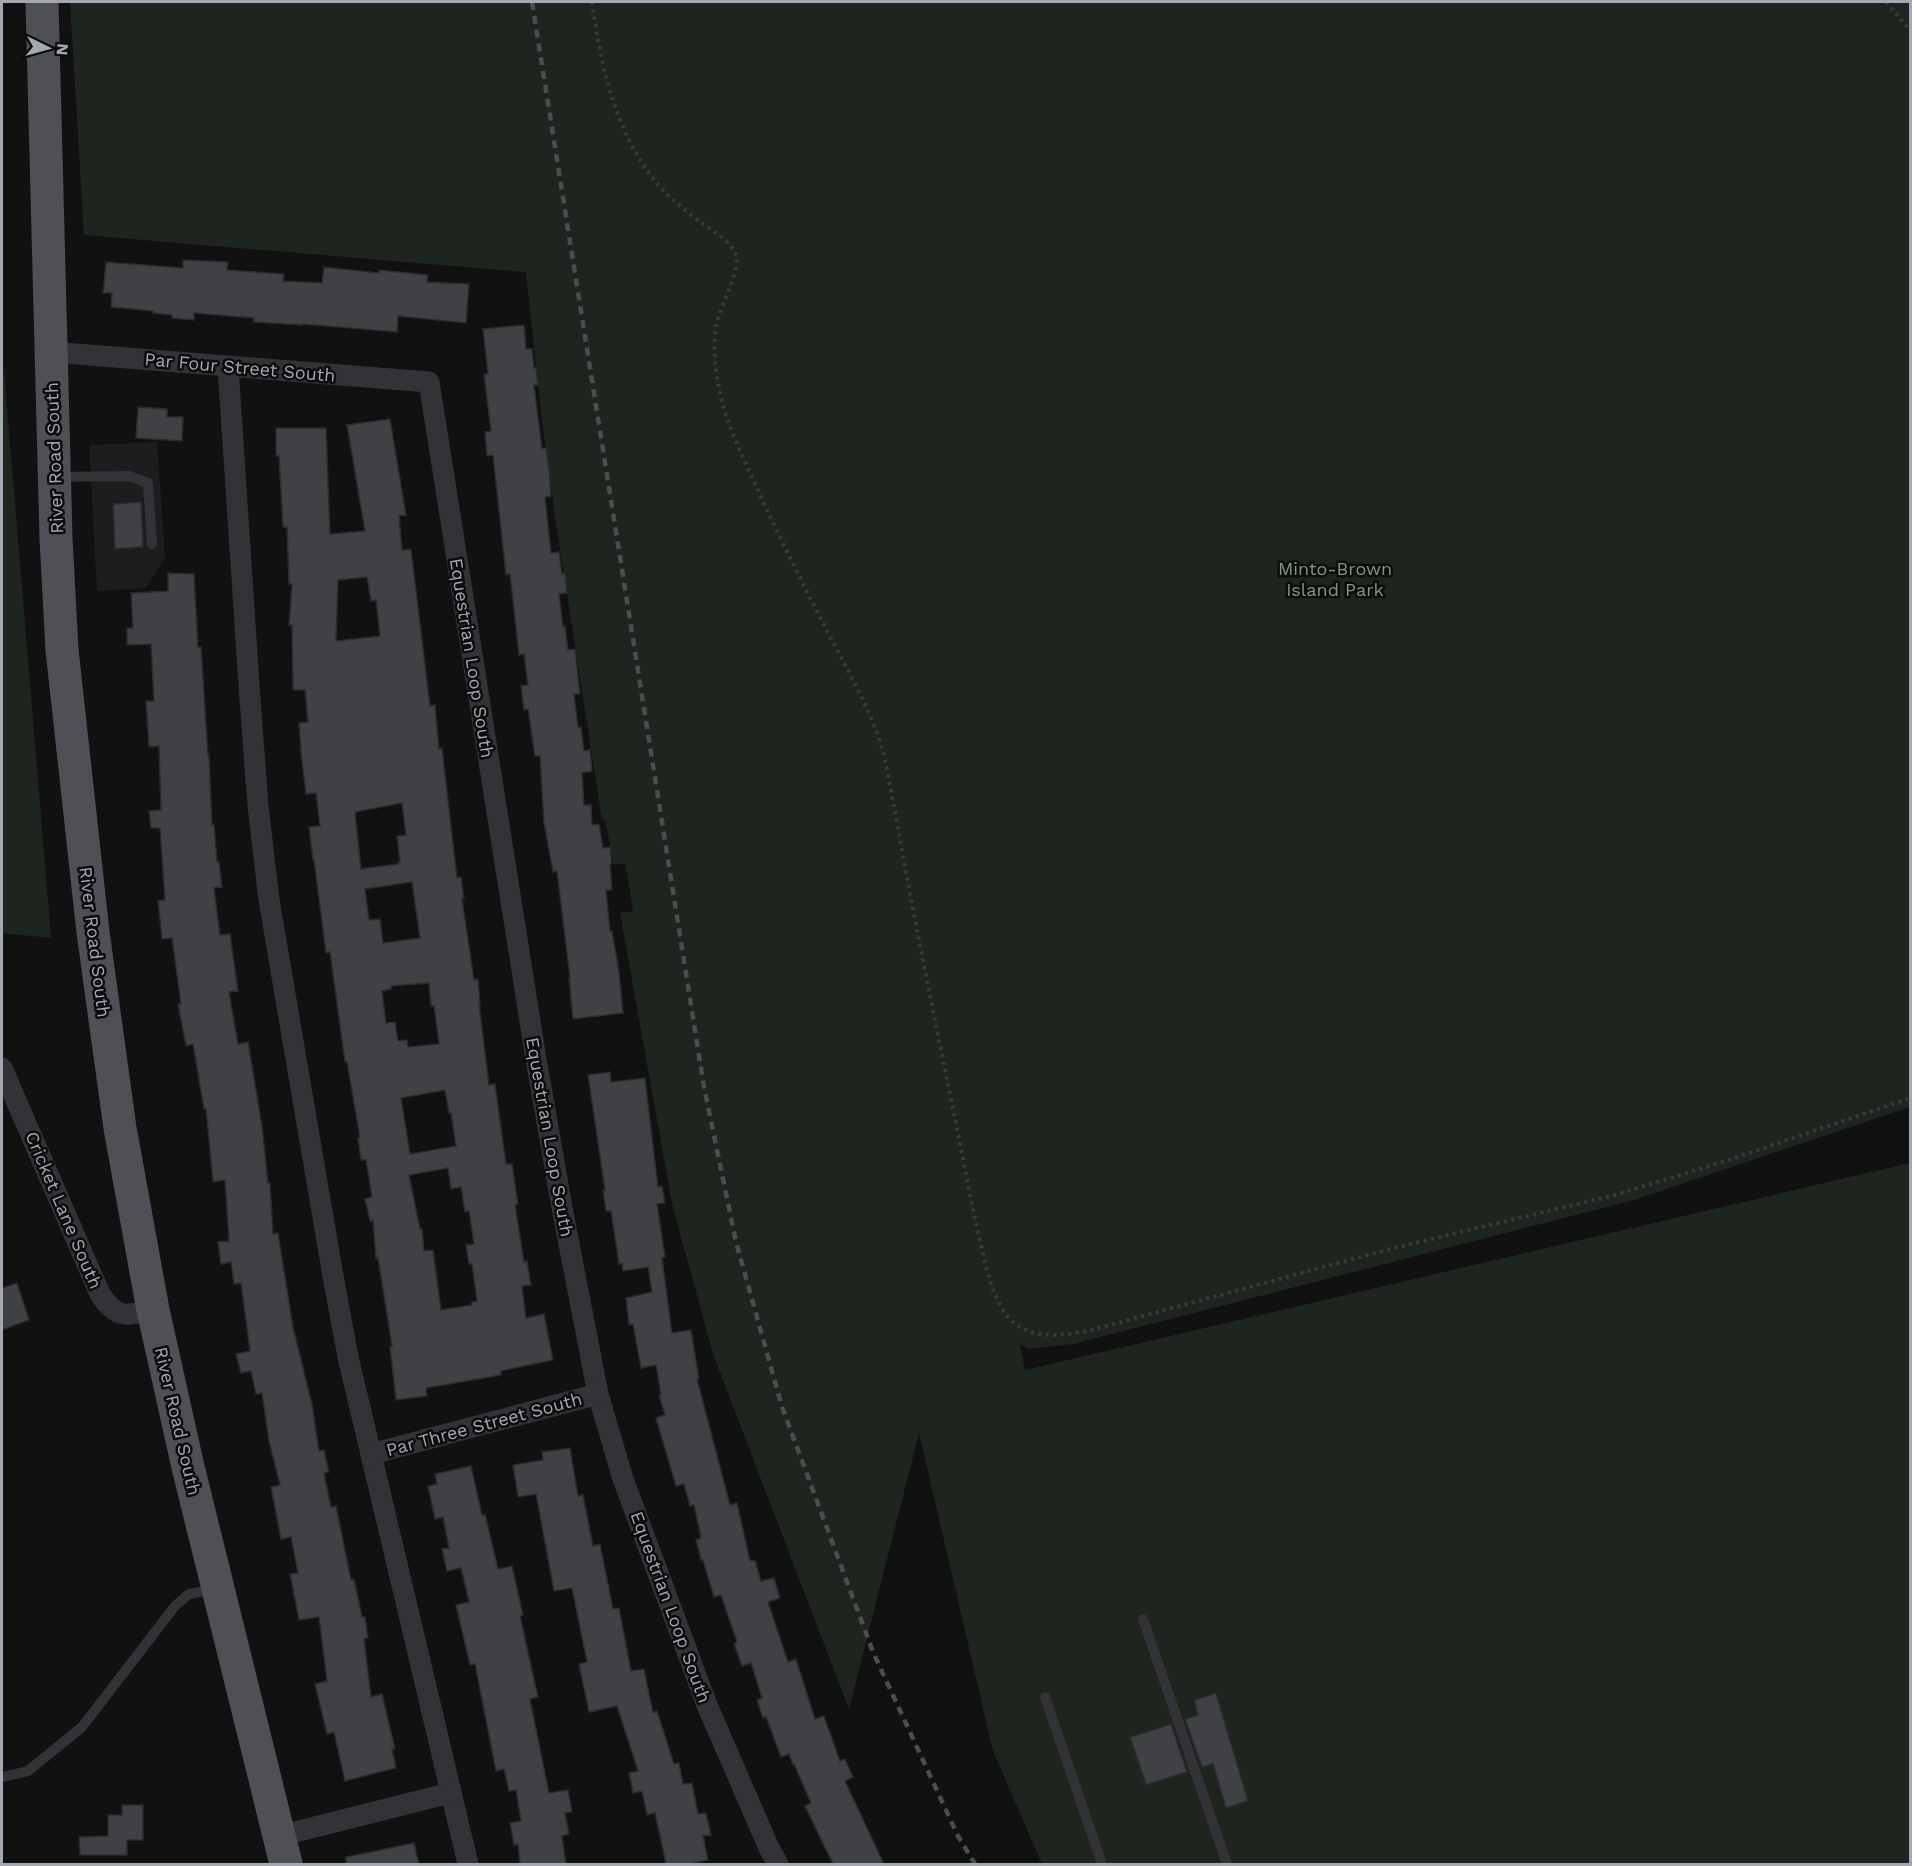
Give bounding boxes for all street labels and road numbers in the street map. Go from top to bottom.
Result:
street label: Par Four Street South [144,348,336,386]
street label: River Road South [41,382,67,534]
street label: Equestrian Loop South [446,557,498,759]
street label: River Road South [75,865,115,1019]
street label: Equestrian Loop South [522,1036,578,1238]
street label: Cricket Lane South [21,1128,107,1292]
street label: River Road South [151,1345,205,1497]
street label: Par Three Street South [384,1388,584,1460]
street label: Equestrian Loop South [627,1508,715,1706]

